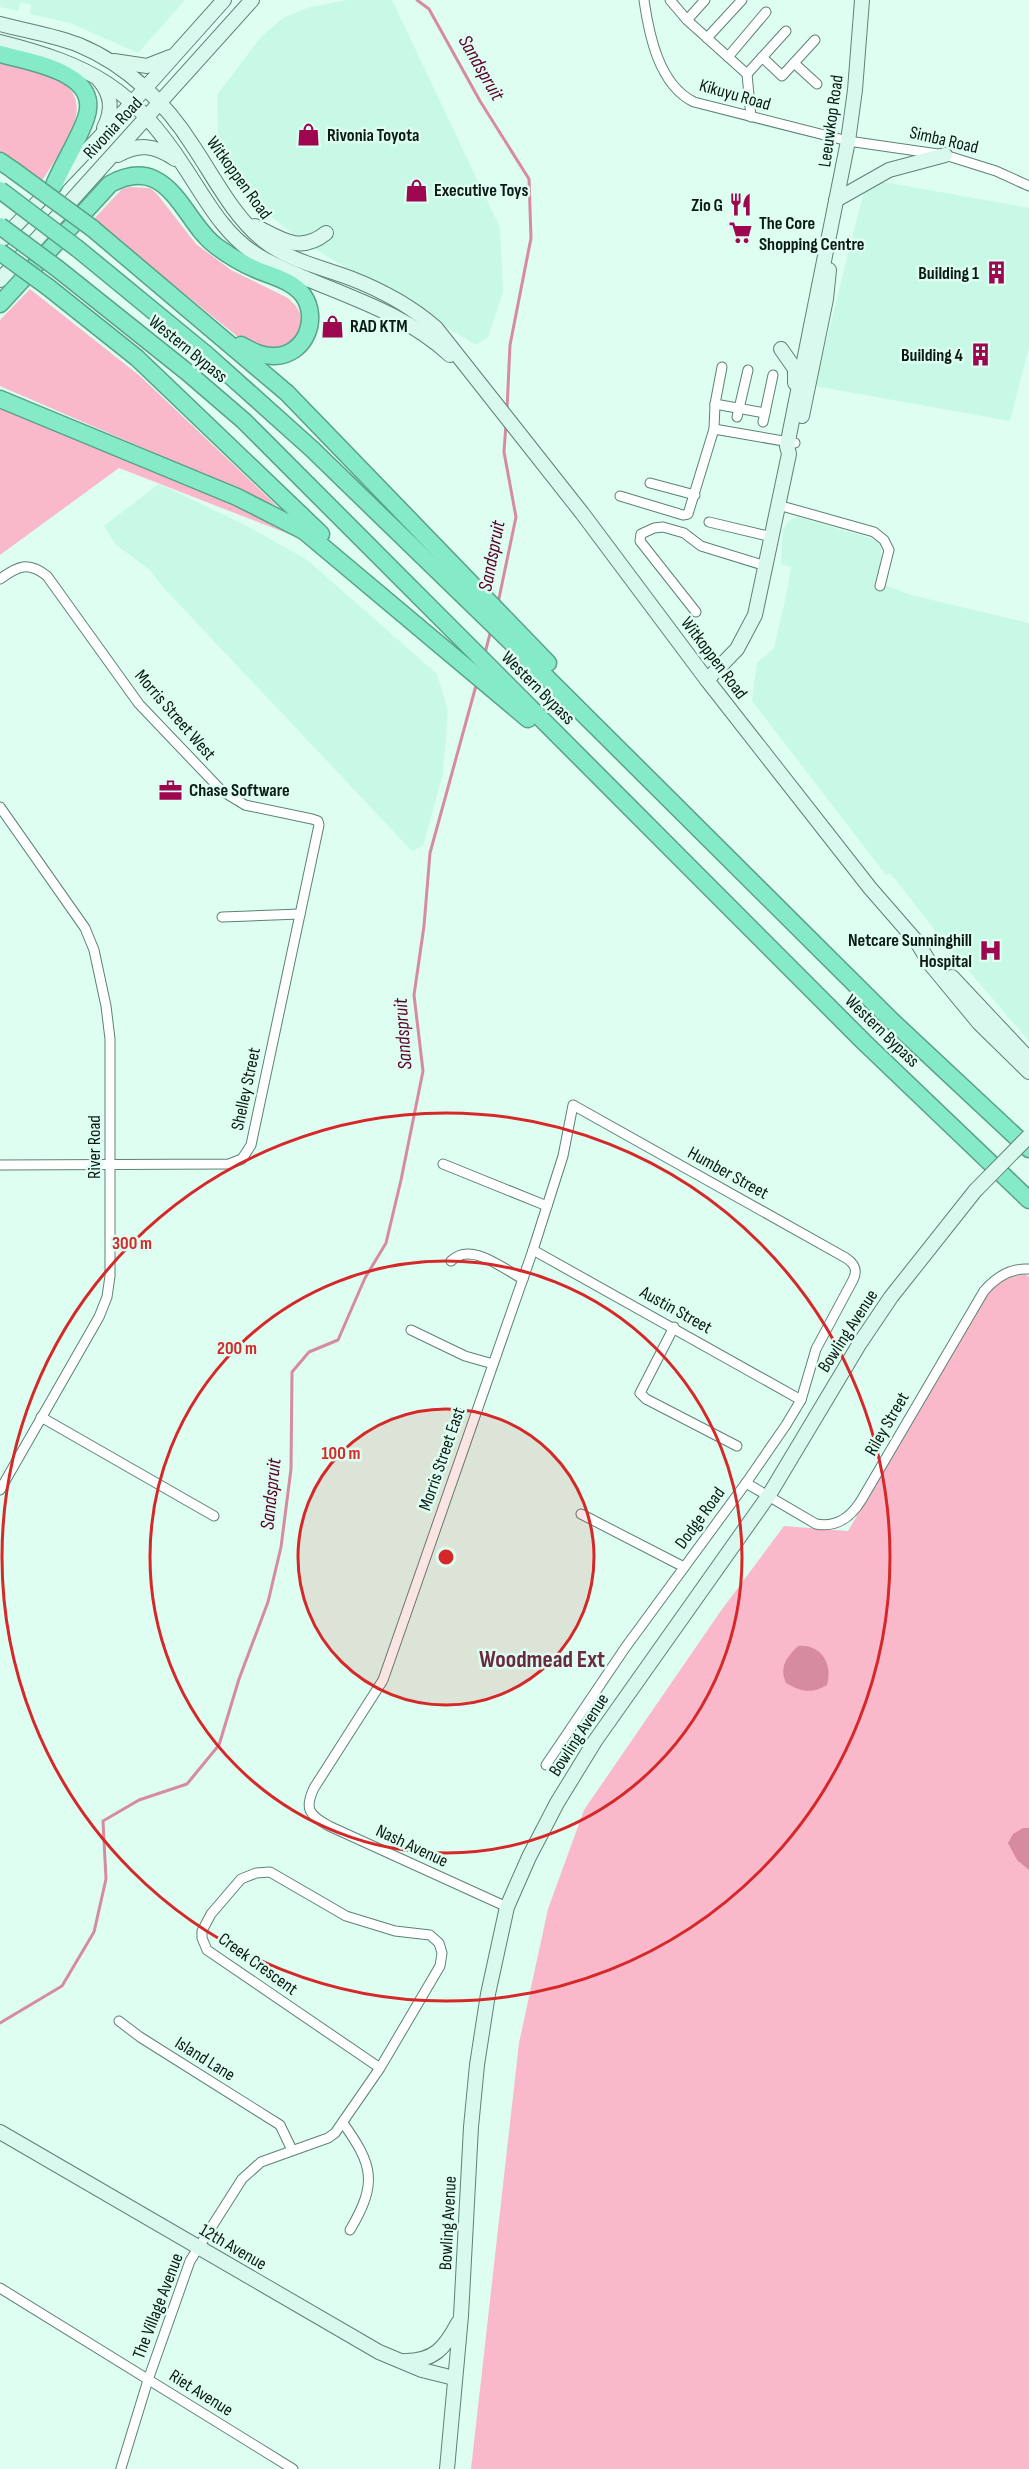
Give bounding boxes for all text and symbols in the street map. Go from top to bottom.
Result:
water label: Sandspruit [453,31,510,106]
street label: Leeuwkop Road [814,74,848,168]
street label: Kikuyu Road [697,75,773,115]
street label: Rivonia Road [79,93,147,163]
shop icon: Rivonia Toyota [296,122,322,148]
street label: Simba Road [908,122,980,158]
place label: Rivonia Toyota [327,125,419,146]
street label: Witkoppen Road [202,132,276,224]
shop icon: Executive Toys [403,177,429,203]
place label: Executive Toys [434,180,529,201]
restaurant icon: Zio G [728,192,754,218]
place label: Zio G [691,195,723,216]
place label: The Core Shopping Centre [759,213,865,255]
supermarket icon: The Core Shopping Centre [728,220,754,246]
building icon: Building 1 [984,260,1010,286]
place label: Building 1 [918,263,979,284]
street label: Western Bypass [144,311,232,387]
shop icon: RAD KTM [319,313,345,339]
place label: RAD KTM [350,316,408,337]
building icon: Building 4 [968,342,994,368]
place label: Building 4 [901,345,964,366]
water label: Sandspruit [473,518,511,593]
street label: Witkoppen Road [676,613,752,703]
street label: Western Bypass [497,647,579,729]
street label: Morris Street West [130,666,220,765]
office icon: Chase Software [158,777,184,803]
place label: Chase Software [189,780,290,801]
place label: Netcare Sunninghill Hospital [848,930,972,972]
hospital icon: Netcare Sunninghill Hospital [977,937,1003,963]
street label: Western Bypass [840,990,924,1072]
water label: Sandspruit [388,996,417,1071]
street label: Shelley Street [227,1045,265,1132]
street label: River Road [84,1115,105,1179]
street label: Humber Street [684,1142,772,1204]
text: 300 m [112,1233,152,1254]
street label: Austin Street [635,1281,716,1339]
street label: Bowling Avenue [814,1286,882,1376]
text: 200 m [217,1338,257,1359]
street label: Riley Street [860,1388,914,1460]
street label: Morris Street East [414,1404,470,1513]
text: 100 m [322,1443,361,1464]
water label: Sandspruit [255,1456,287,1531]
street label: Dodge Road [671,1483,729,1553]
centre of rings [436,1547,456,1567]
district label: Woodmead Ext [479,1645,605,1674]
street label: Bowling Avenue [545,1690,613,1780]
street label: Nash Avenue [373,1820,451,1872]
street label: Creek Crescent [214,1928,302,2000]
street label: Island Lane [171,2032,239,2086]
street label: Bowling Avenue [435,2175,461,2271]
street label: 12th Avenue [196,2219,270,2275]
street label: The Village Avenue [128,2250,188,2362]
street label: Riet Avenue [165,2365,237,2421]

